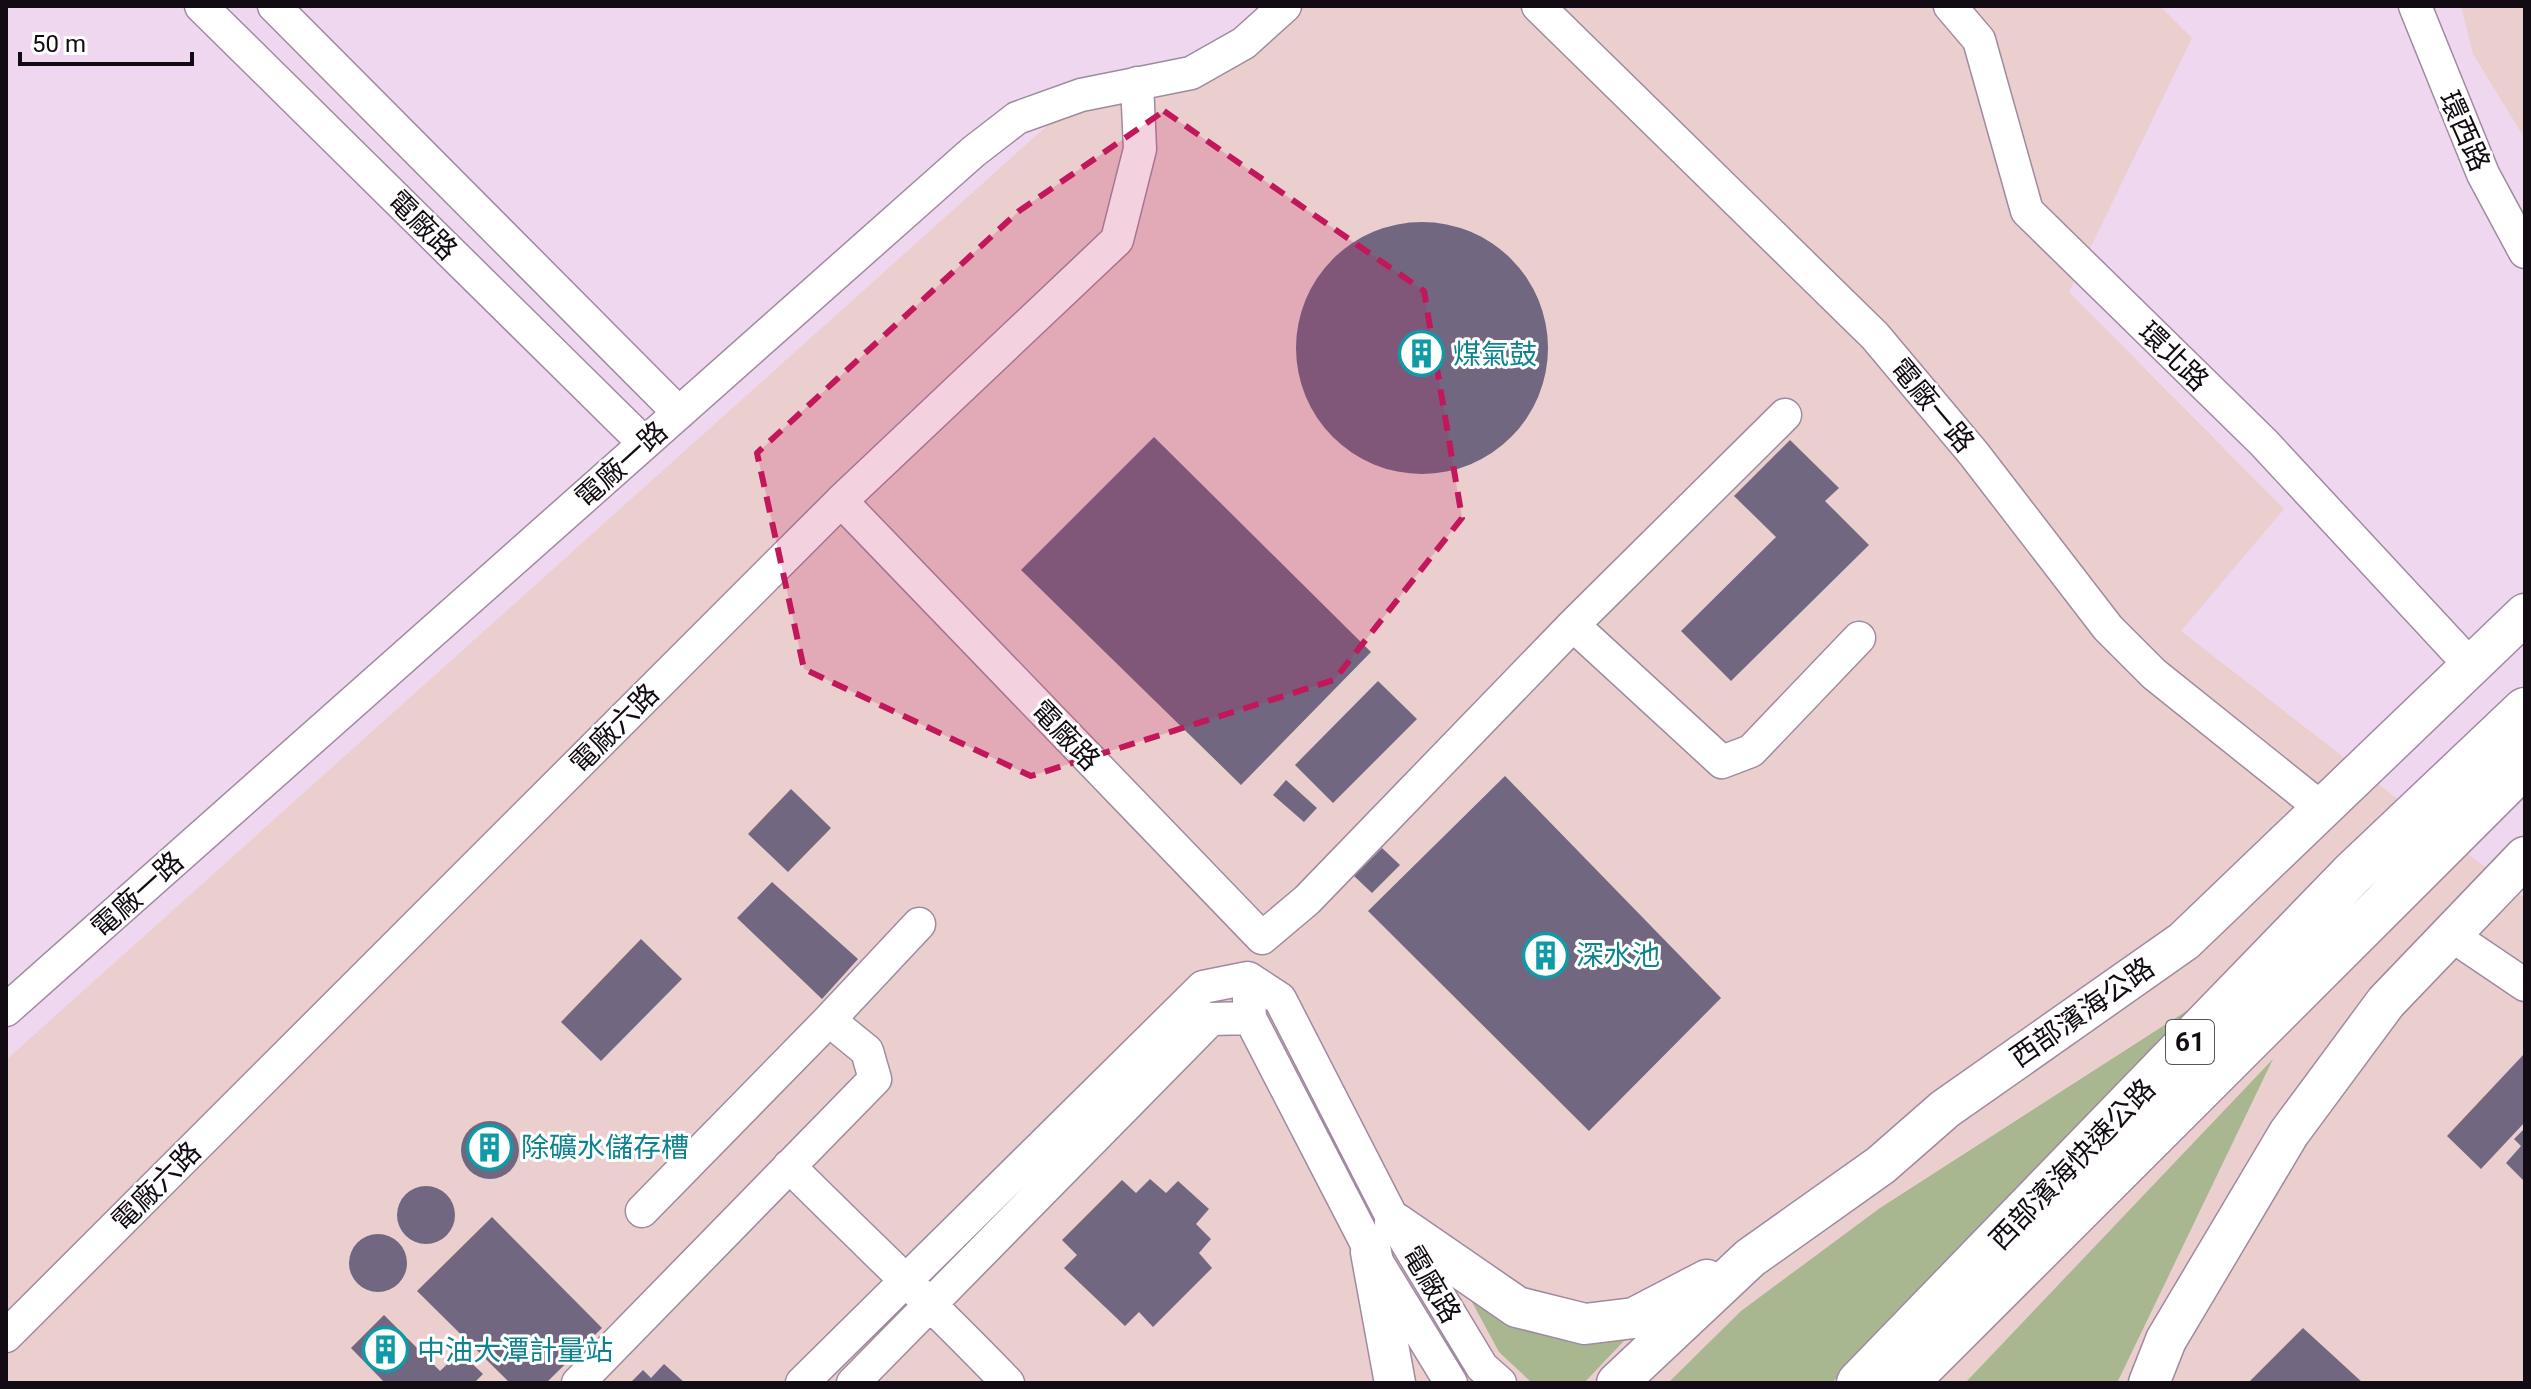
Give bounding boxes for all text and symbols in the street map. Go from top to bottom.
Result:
scale bar [20,16,192,66]
text: 50 m [32,30,86,58]
street label: 環西路 [2432,86,2497,176]
street label: 電廠路 [381,184,464,267]
street label: 環北路 [2132,315,2215,397]
building icon: 煤氣鼓 [1398,330,1446,378]
place label: 煤氣鼓 [1453,338,1537,371]
street label: 電廠一路 [1884,352,1981,459]
street label: 電廠一路 [569,415,674,514]
street label: 電廠六路 [563,677,666,780]
street label: 電廠路 [1025,694,1107,777]
street label: 電廠一路 [85,845,190,944]
building icon: 深水池 [1521,931,1569,979]
place label: 深水池 [1576,939,1660,972]
street label: 西部濱海公路 [2004,951,2161,1074]
road number: 61 [2166,1020,2214,1064]
street label: 西部濱海快速公路 [1983,1072,2162,1256]
building icon: 除礦水儲存槽 [466,1123,514,1171]
place label: 除礦水儲存槽 [521,1131,689,1164]
street label: 電廠六路 [105,1135,208,1238]
street label: 電廠路 [1396,1240,1467,1329]
building icon: 中油大潭計量站 [362,1326,410,1374]
place label: 中油大潭計量站 [417,1334,613,1367]

